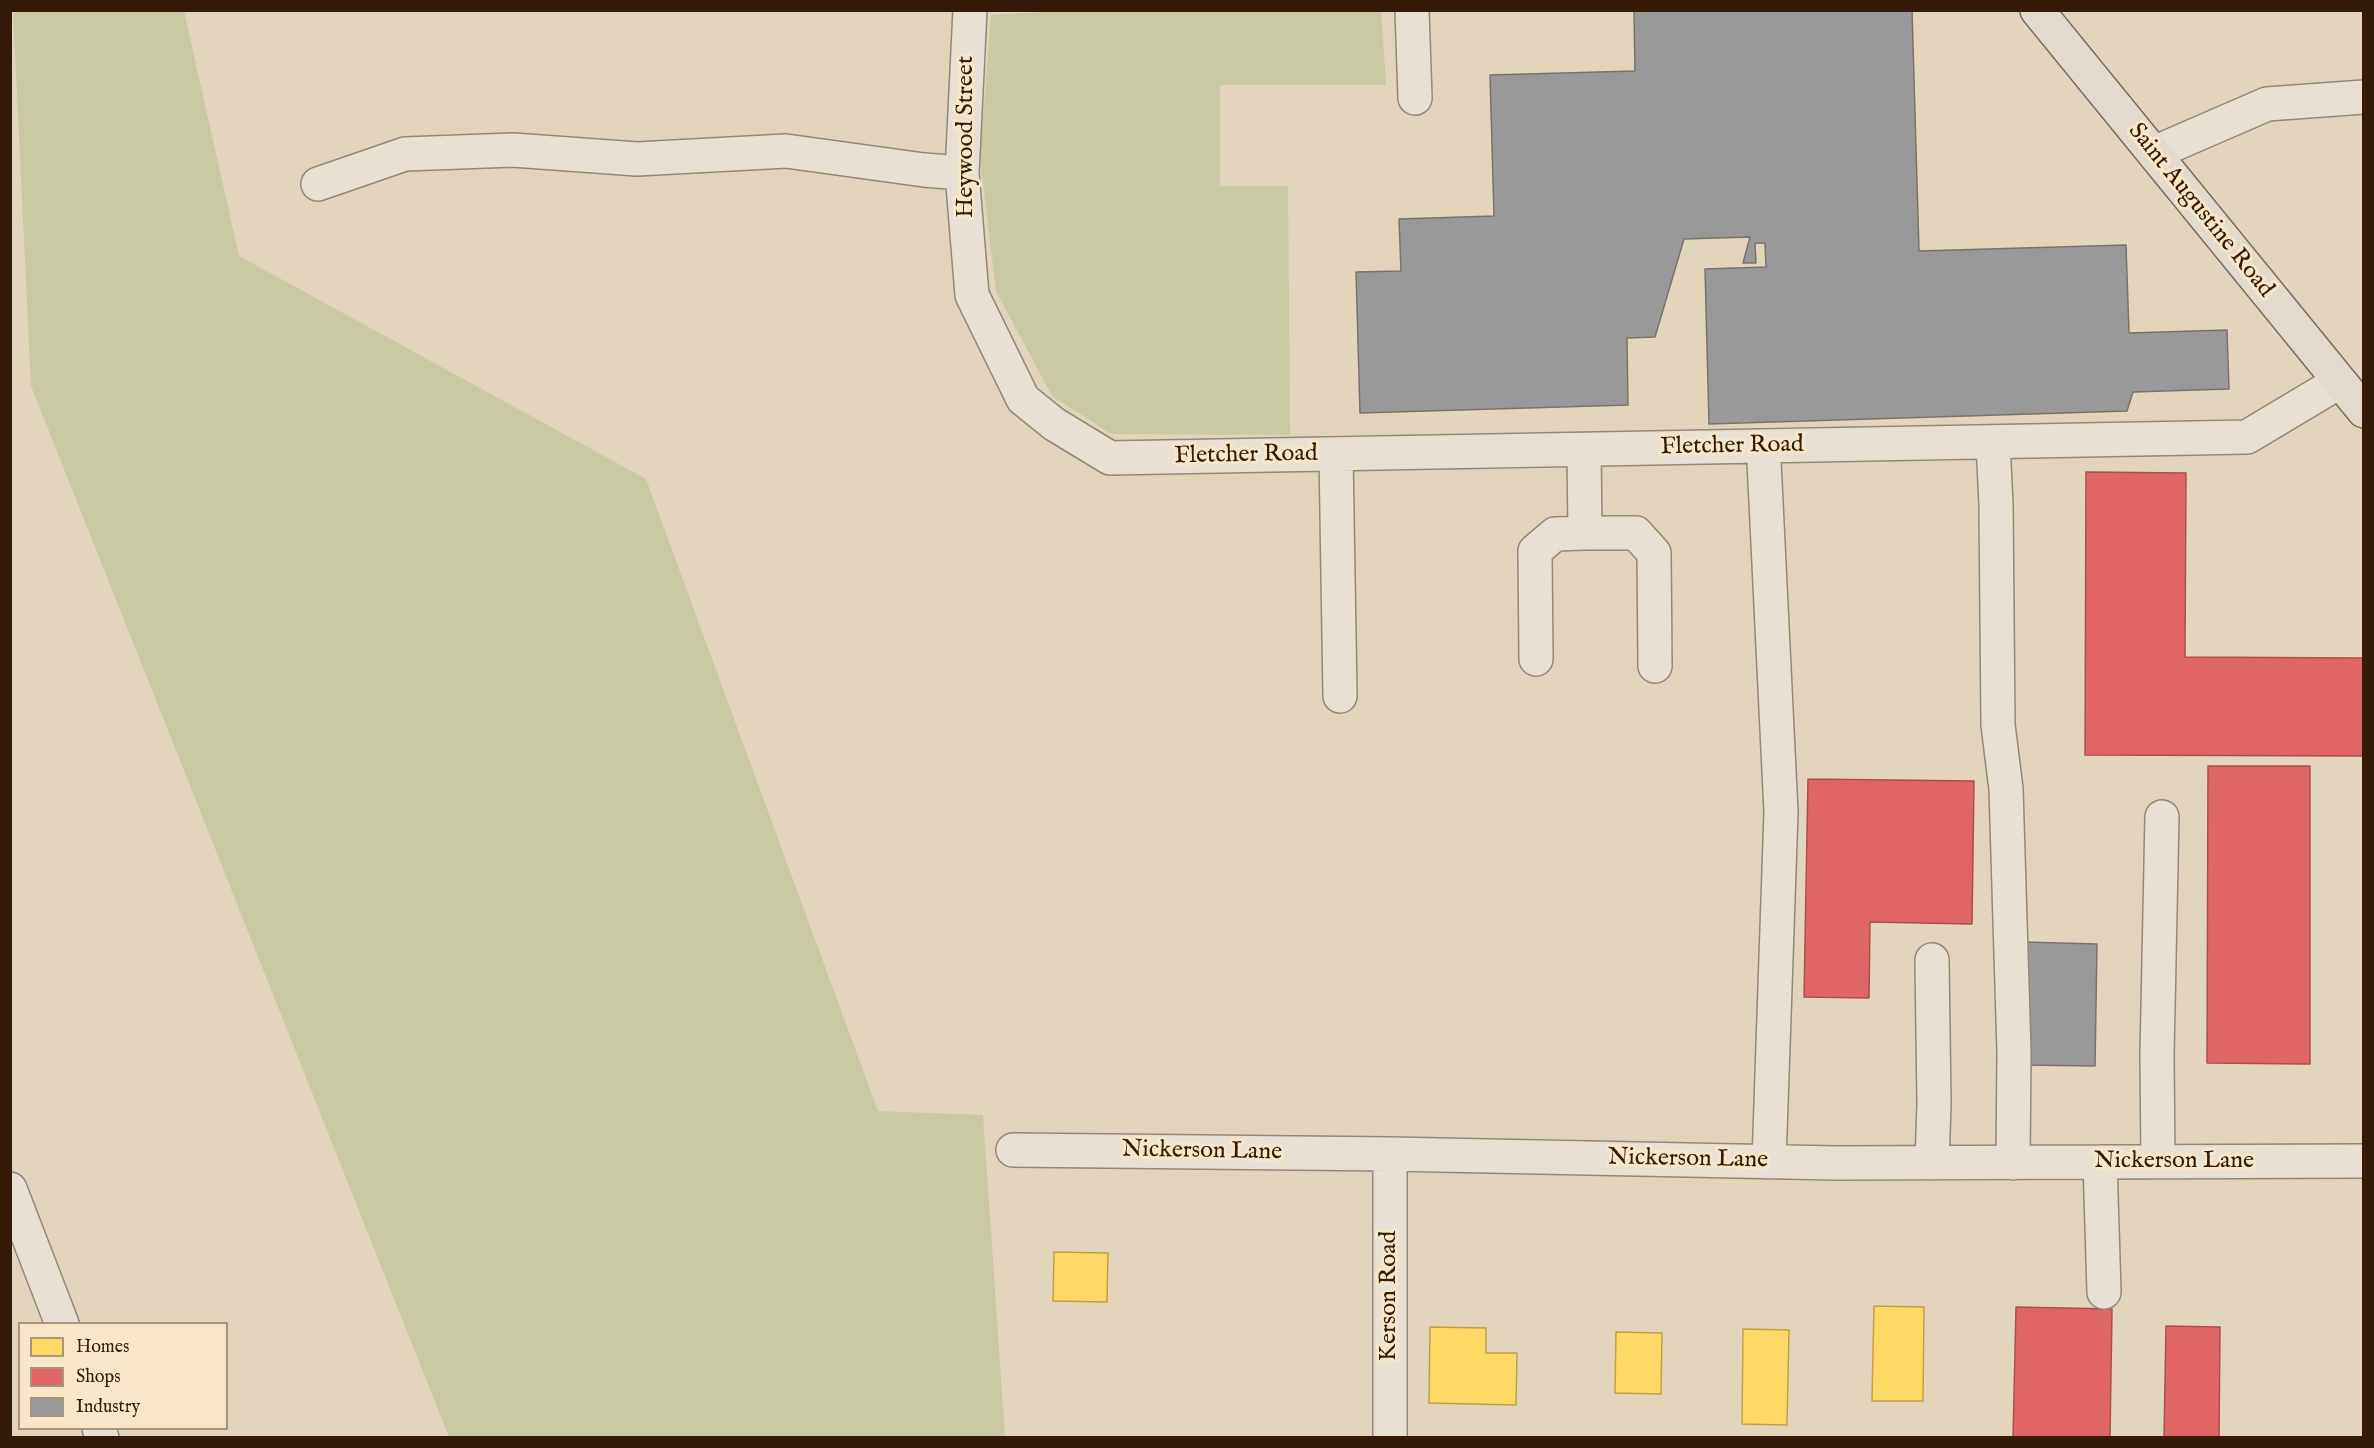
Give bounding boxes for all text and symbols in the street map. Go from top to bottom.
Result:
street label: Heywood Street [953,56,981,218]
street label: Saint Augustine Road [2121,118,2279,304]
street label: Fletcher Road [1660,431,1804,463]
street label: Fletcher Road [1174,440,1318,472]
street label: Nickerson Lane [1122,1136,1282,1168]
street label: Nickerson Lane [1608,1144,1768,1176]
street label: Nickerson Lane [2094,1148,2254,1176]
street label: Kerson Road [1376,1231,1404,1361]
legend [18,1322,228,1430]
text: Homes [76,1336,129,1359]
text: Shops [76,1366,121,1389]
text: Industry [76,1396,140,1419]

